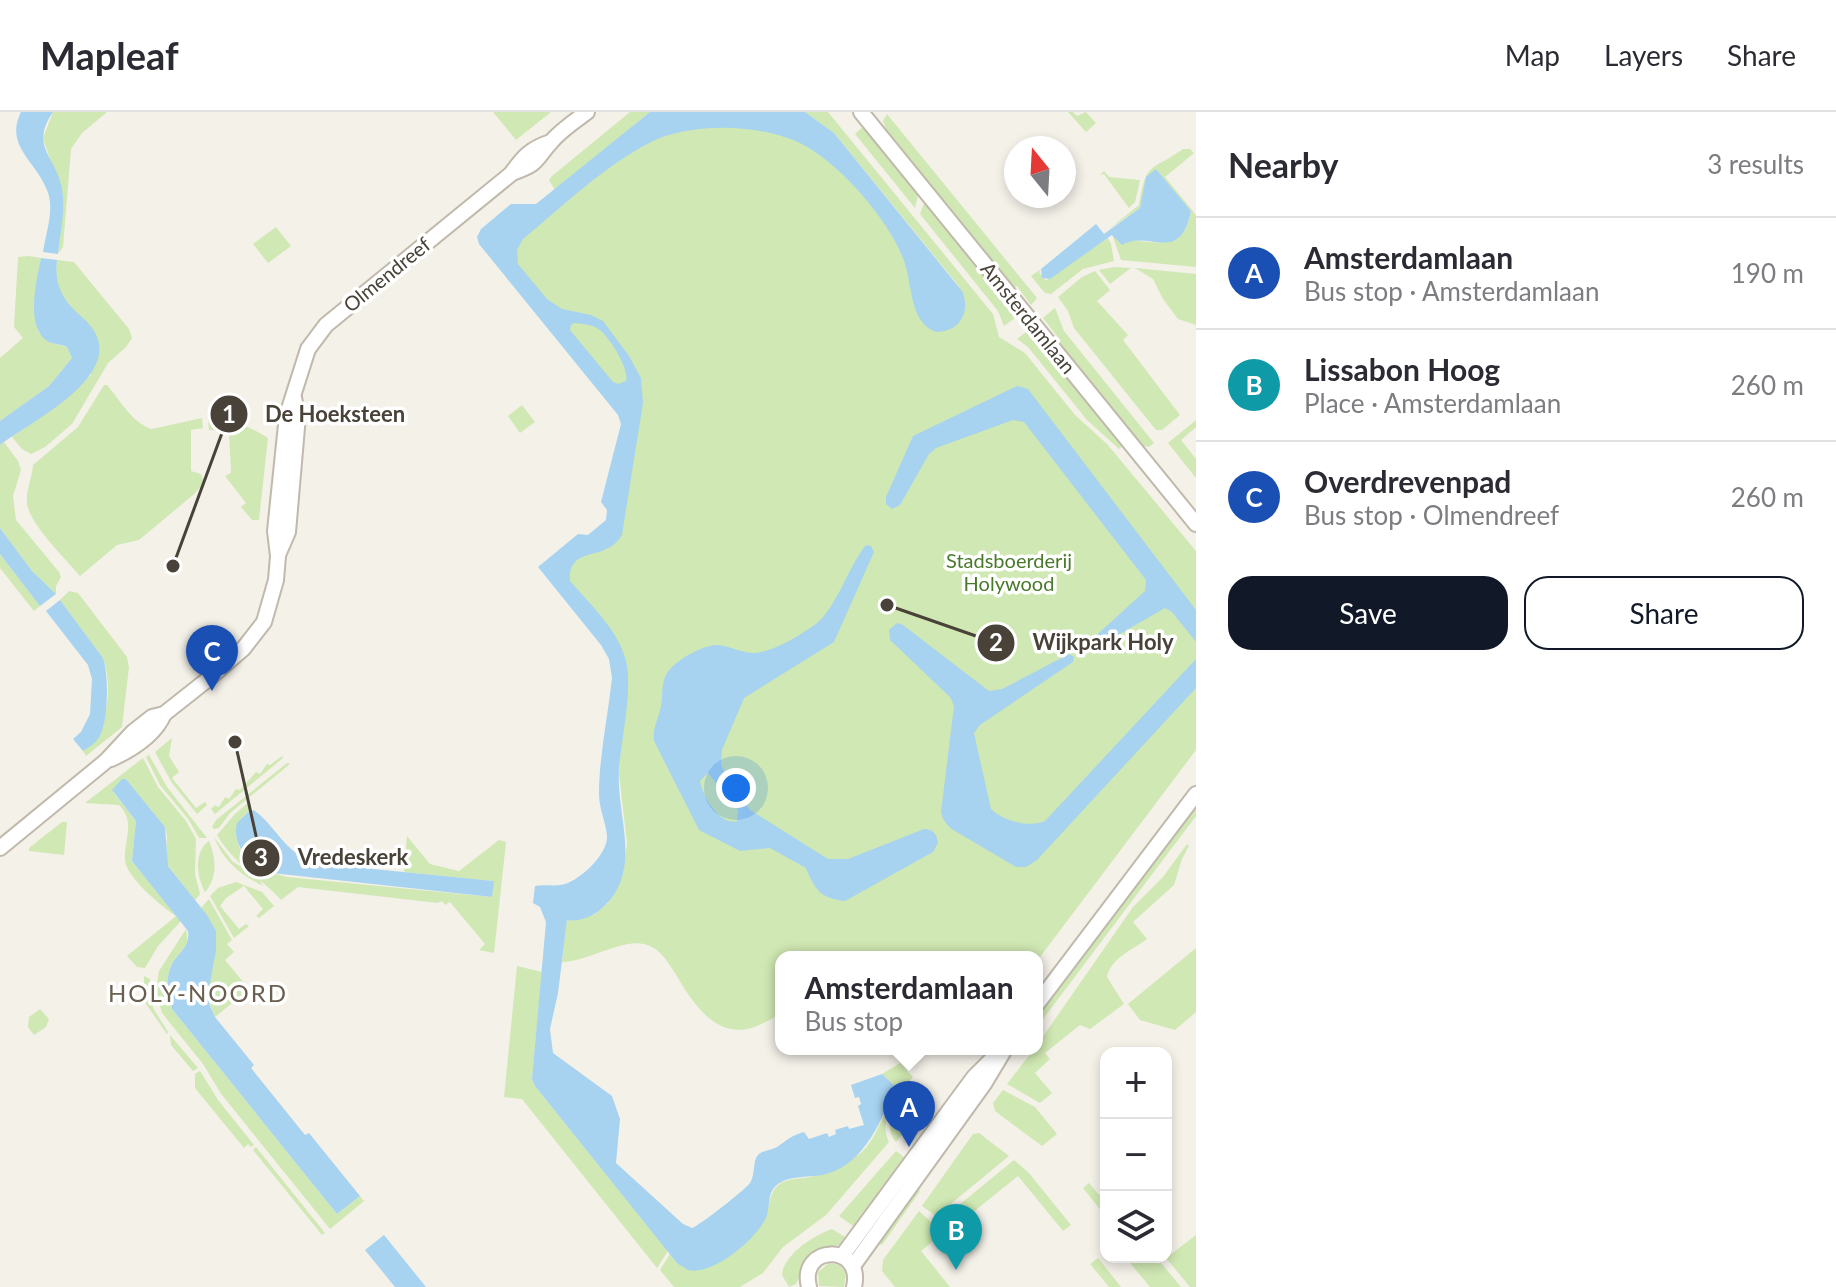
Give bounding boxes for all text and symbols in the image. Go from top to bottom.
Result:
text: Mapleaf [40,32,179,78]
text: Map [1505,38,1560,72]
text: Layers [1604,38,1683,72]
text: Share [1727,38,1796,72]
north arrow [1004,136,1076,208]
text: Nearby [1228,144,1339,185]
text: 3 results [1707,148,1804,180]
street label: Olmendreef [338,232,435,317]
text: Amsterdamlaan [1304,239,1513,275]
street label: Amsterdamlaan [976,257,1081,378]
text: A [1245,257,1263,289]
text: 190 m [1731,257,1804,289]
text: Bus stop · Amsterdamlaan [1304,275,1599,307]
text: Lissabon Hoog [1304,351,1500,387]
text: B [1245,369,1263,401]
text: 260 m [1731,369,1804,401]
text: Place · Amsterdamlaan [1304,387,1561,419]
callout: De Hoeksteen [209,391,421,437]
text: 1 [222,399,236,428]
text: De Hoeksteen [265,400,405,427]
text: Overdrevenpad [1304,463,1511,499]
text: C [1245,481,1263,513]
text: 260 m [1731,481,1804,513]
text: Bus stop · Olmendreef [1304,499,1559,531]
park label: Stadsboerderij Holywood [946,548,1072,595]
button: Save [1228,576,1508,650]
button: Share [1524,576,1804,650]
callout: Wijkpark Holy [976,620,1189,666]
pin: C [186,625,238,691]
text: 2 [989,627,1003,656]
text: Wijkpark Holy [1032,628,1174,655]
your location [716,768,756,808]
callout: Vredeskerk [241,835,424,881]
text: 3 [254,842,268,871]
text: Vredeskerk [297,843,408,870]
popup [775,951,1043,1055]
text: Amsterdamlaan [804,969,1014,1005]
district label: HOLY-NOORD [108,978,288,1007]
text: Bus stop [804,1005,903,1037]
map controls [1100,1047,1172,1263]
button: + [1100,1047,1172,1119]
pin: A [883,1081,935,1147]
button: − [1100,1119,1172,1191]
button: layers [1100,1191,1172,1263]
pin: B [930,1204,982,1270]

